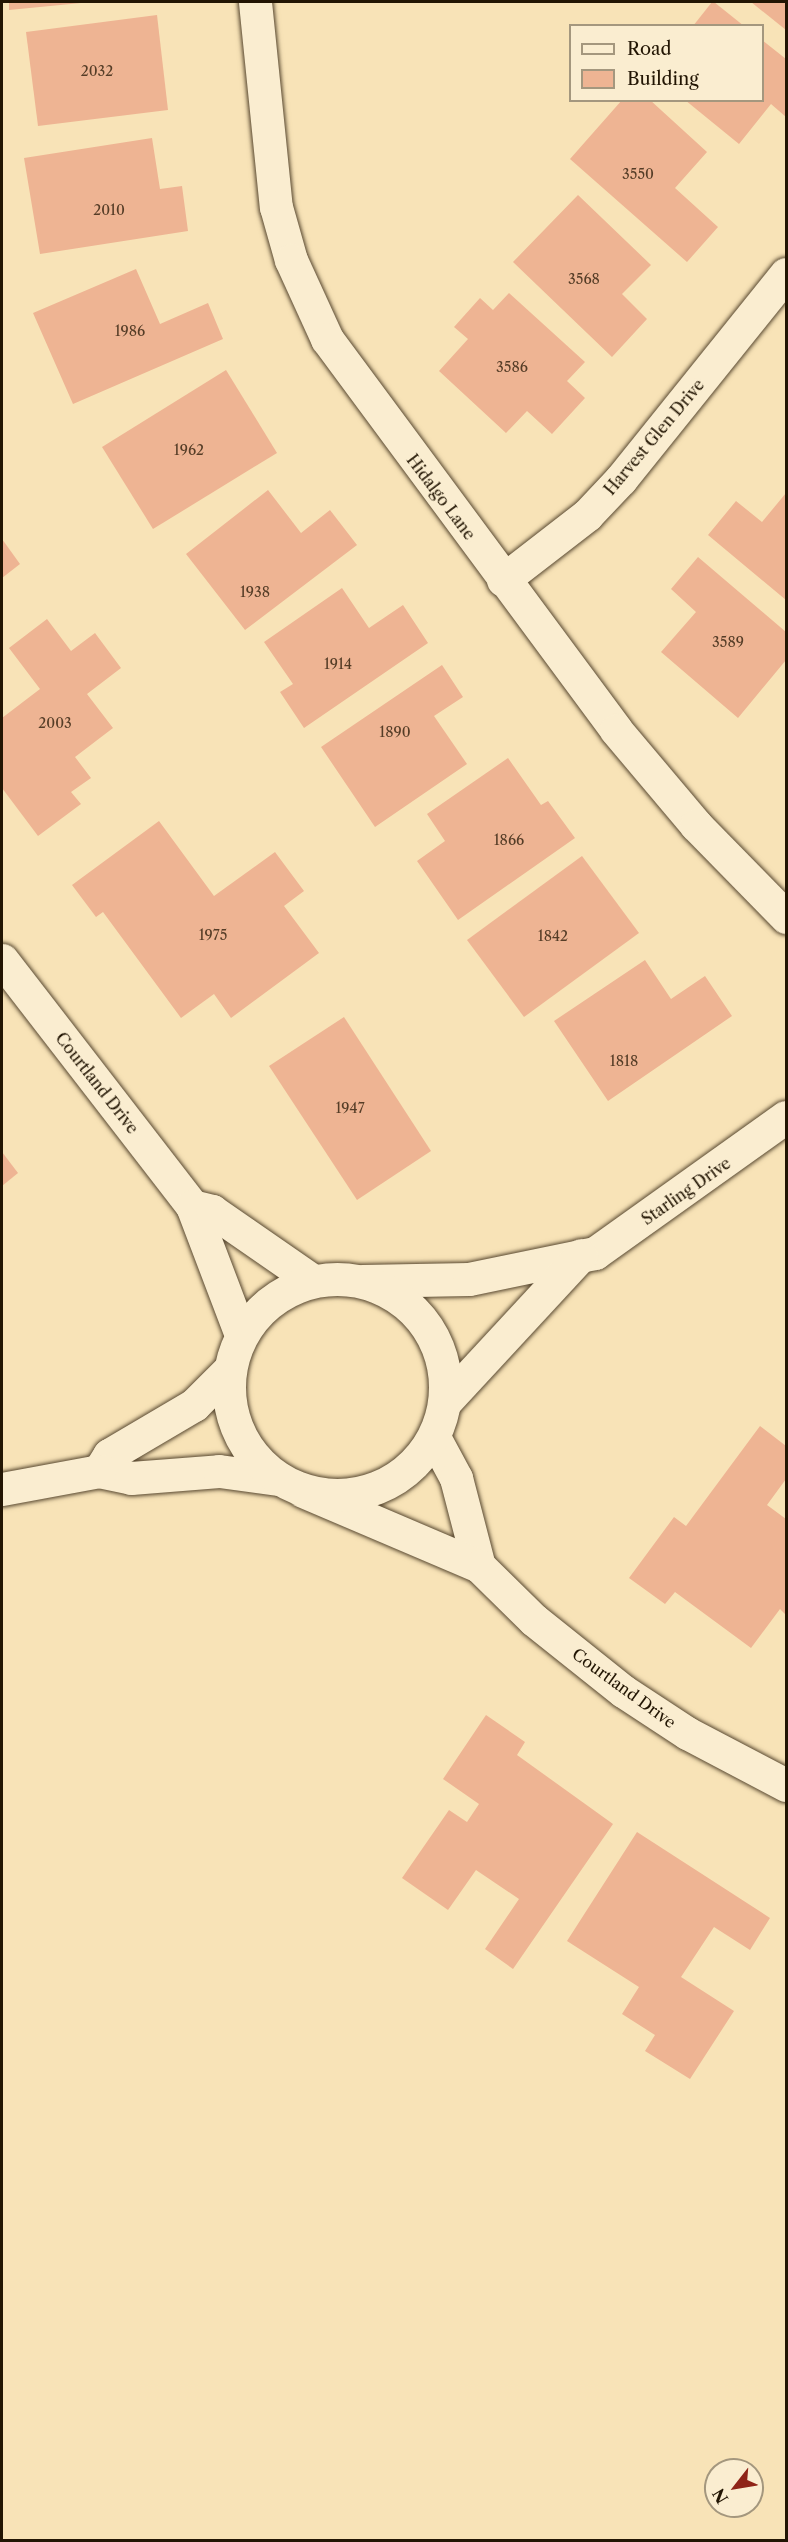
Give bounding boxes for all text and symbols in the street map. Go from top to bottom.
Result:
legend [569,24,764,102]
text: Road [627,38,672,60]
house number: 2032 [81,63,113,79]
text: Building [627,68,699,90]
house number: 3550 [622,166,654,182]
house number: 2010 [93,202,125,218]
house number: 3568 [568,271,600,287]
house number: 1986 [115,323,145,339]
house number: 3586 [496,359,528,375]
street label: Harvest Glen Drive [600,375,708,499]
house number: 1962 [174,442,204,458]
street label: Hidalgo Lane [403,451,479,543]
house number: 1938 [240,584,270,600]
house number: 3589 [712,634,744,650]
house number: 1914 [324,656,352,672]
house number: 2003 [38,715,72,731]
house number: 1890 [379,724,411,740]
house number: 1866 [494,832,524,848]
house number: 1975 [199,927,227,943]
house number: 1842 [538,928,568,944]
street label: Courtland Drive [52,1029,142,1137]
house number: 1818 [610,1053,638,1069]
house number: 1947 [335,1100,365,1116]
street label: Starling Drive [638,1153,734,1229]
street label: Courtland Drive [569,1644,679,1732]
north arrow [704,2458,764,2518]
text: N [708,2485,732,2507]

